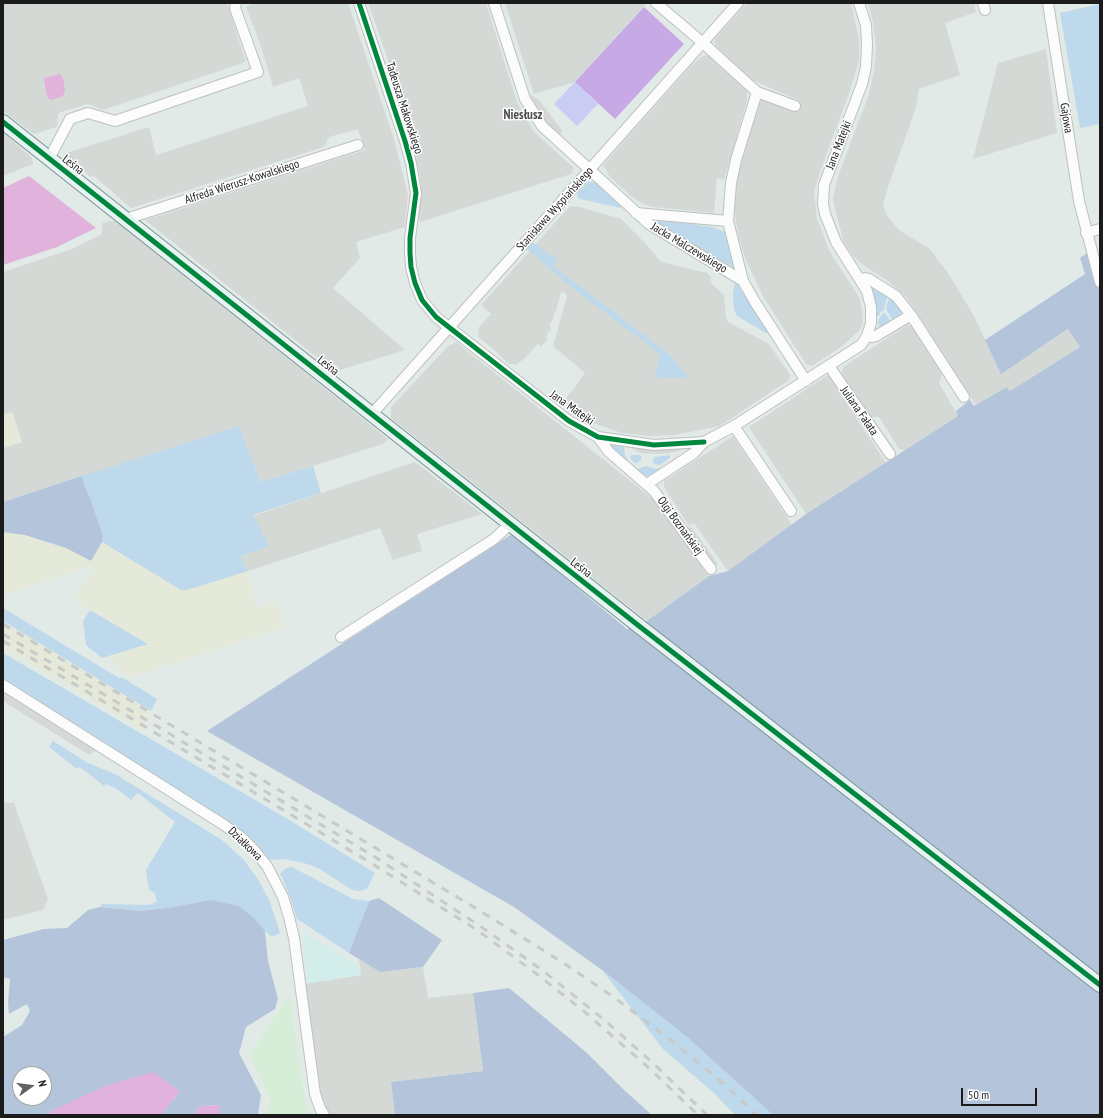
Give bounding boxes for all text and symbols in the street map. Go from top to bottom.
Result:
street label: Tadeusza Makowskiego [382,60,426,156]
street label: Gajowa [1057,102,1075,134]
district label: Niesłusz [504,107,542,123]
street label: Jana Matejki [823,119,855,171]
street label: Leśna [59,152,87,178]
street label: Alfreda Wierusz-Kowalskiego [183,157,301,207]
street label: Stanisława Wyspiańskiego [513,164,597,254]
street label: Jacka Malczewskiego [648,220,730,276]
street label: Leśna [314,353,342,379]
street label: Juliana Fałata [837,384,881,438]
street label: Jana Matejki [547,388,597,428]
street label: Olgi Boznańskiej [654,494,706,558]
street label: Leśna [567,555,595,581]
street label: Działkowa [225,824,265,864]
north arrow [12,1066,52,1106]
text: N [35,1079,50,1088]
scale bar [963,1080,1039,1106]
text: 50 m [968,1087,989,1102]

